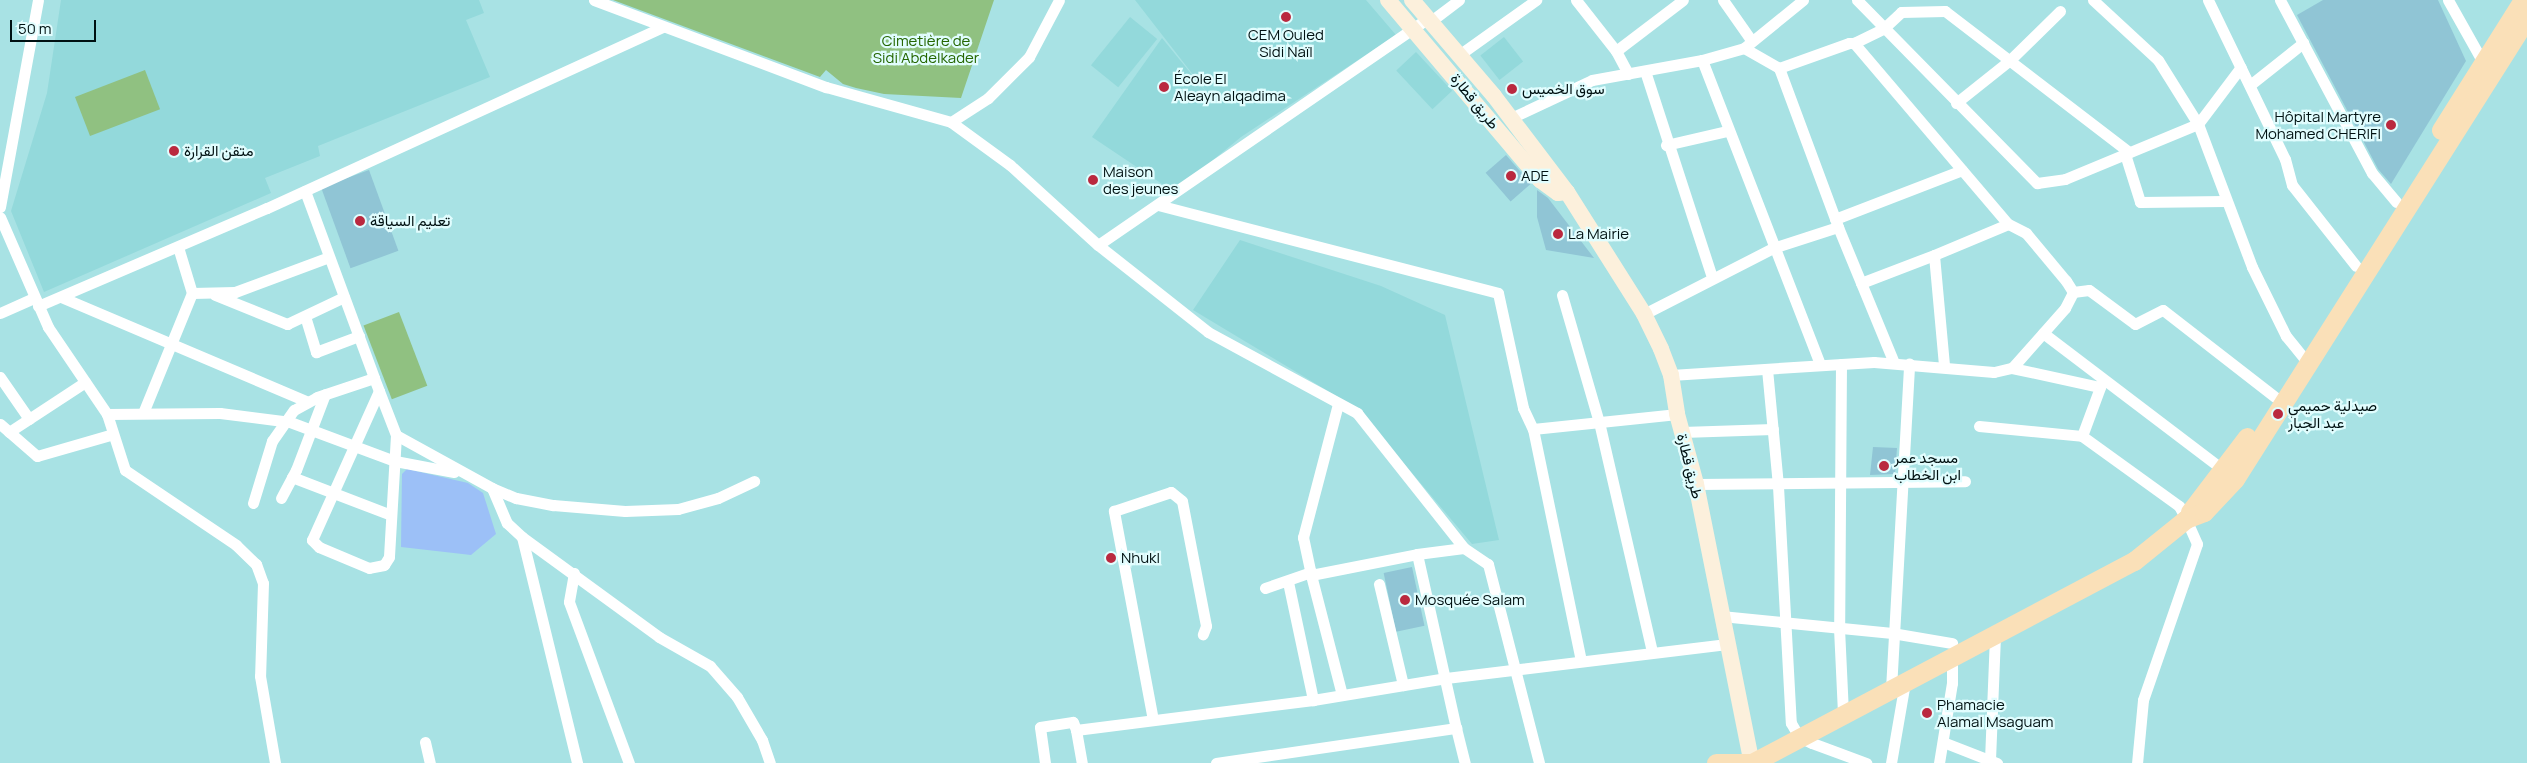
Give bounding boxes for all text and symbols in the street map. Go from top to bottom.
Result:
scale bar [12,10,99,42]
marker: CEM Ouled Sidi Naïl [1280,11,1292,23]
text: 50 m [18,18,52,39]
place label: CEM Ouled Sidi Naïl [1248,25,1324,60]
park label: Cimetière de Sidi Abdelkader [873,31,979,66]
place label: École El Aleayn alqadima [1174,69,1286,104]
street label: طريق قطارة [1447,69,1503,133]
place label: سوق الخميس [1522,80,1605,98]
marker: École El Aleayn alqadima [1158,81,1170,93]
marker: سوق الخميس [1506,83,1518,95]
place label: Hôpital Martyre Mohamed CHERIFI [2255,107,2381,142]
marker: Hôpital Martyre Mohamed CHERIFI [2385,119,2397,131]
place label: متقن القرارة [184,142,253,160]
marker: متقن القرارة [168,145,180,157]
place label: Maison des jeunes [1103,162,1178,197]
place label: ADE [1521,167,1549,185]
marker: ADE [1505,170,1517,182]
marker: Maison des jeunes [1087,174,1099,186]
place label: تعليم السياقة [370,212,450,230]
marker: تعليم السياقة [354,215,366,227]
place label: La Mairie [1568,225,1629,243]
marker: La Mairie [1552,228,1564,240]
place label: صيدلية حميمي عبد الجبار [2288,396,2377,431]
marker: صيدلية حميمي عبد الجبار [2272,408,2284,420]
street label: طريق قطارة [1673,431,1707,501]
place label: مسجد عمر ابن الخطاب [1894,448,1961,483]
marker: مسجد عمر ابن الخطاب [1878,460,1890,472]
place label: Nhukl [1121,549,1160,567]
marker: Nhukl [1105,552,1117,564]
place label: Mosquée Salam [1415,591,1525,609]
marker: Mosquée Salam [1399,594,1411,606]
place label: Phamacie Alamal Msaguam [1937,695,2054,730]
marker: Phamacie Alamal Msaguam [1921,707,1933,719]

